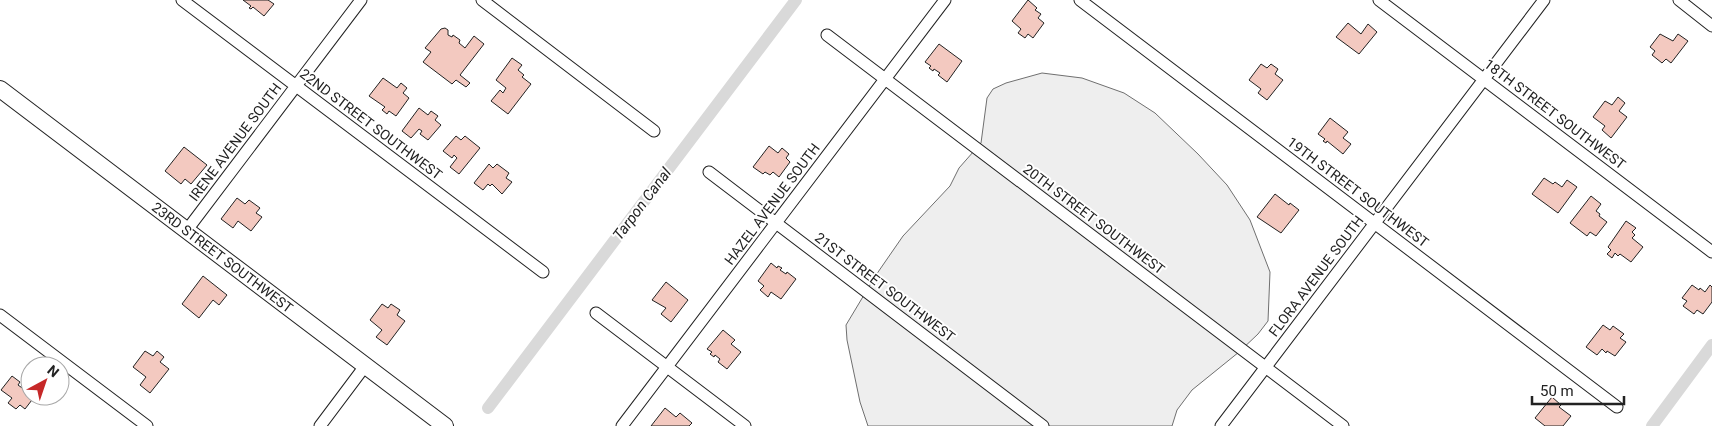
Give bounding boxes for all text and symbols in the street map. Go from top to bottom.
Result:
street label: 18TH STREET SOUTHWEST [1481,56,1629,173]
street label: 22ND STREET SOUTHWEST [297,65,446,183]
street label: IRENE AVENUE SOUTH [186,80,284,204]
street label: 19TH STREET SOUTHWEST [1284,134,1432,251]
street label: HAZEL AVENUE SOUTH [721,140,823,268]
street label: 20TH STREET SOUTHWEST [1020,161,1168,278]
water label: Tarpon Canal [609,164,675,244]
street label: 23RD STREET SOUTHWEST [149,199,297,316]
street label: FLORA AVENUE SOUTH [1265,212,1367,340]
street label: 21ST STREET SOUTHWEST [812,229,959,345]
north arrow [20,356,70,406]
text: N [44,362,62,380]
scale bar [1532,374,1624,406]
text: 50 m [1540,382,1574,400]

